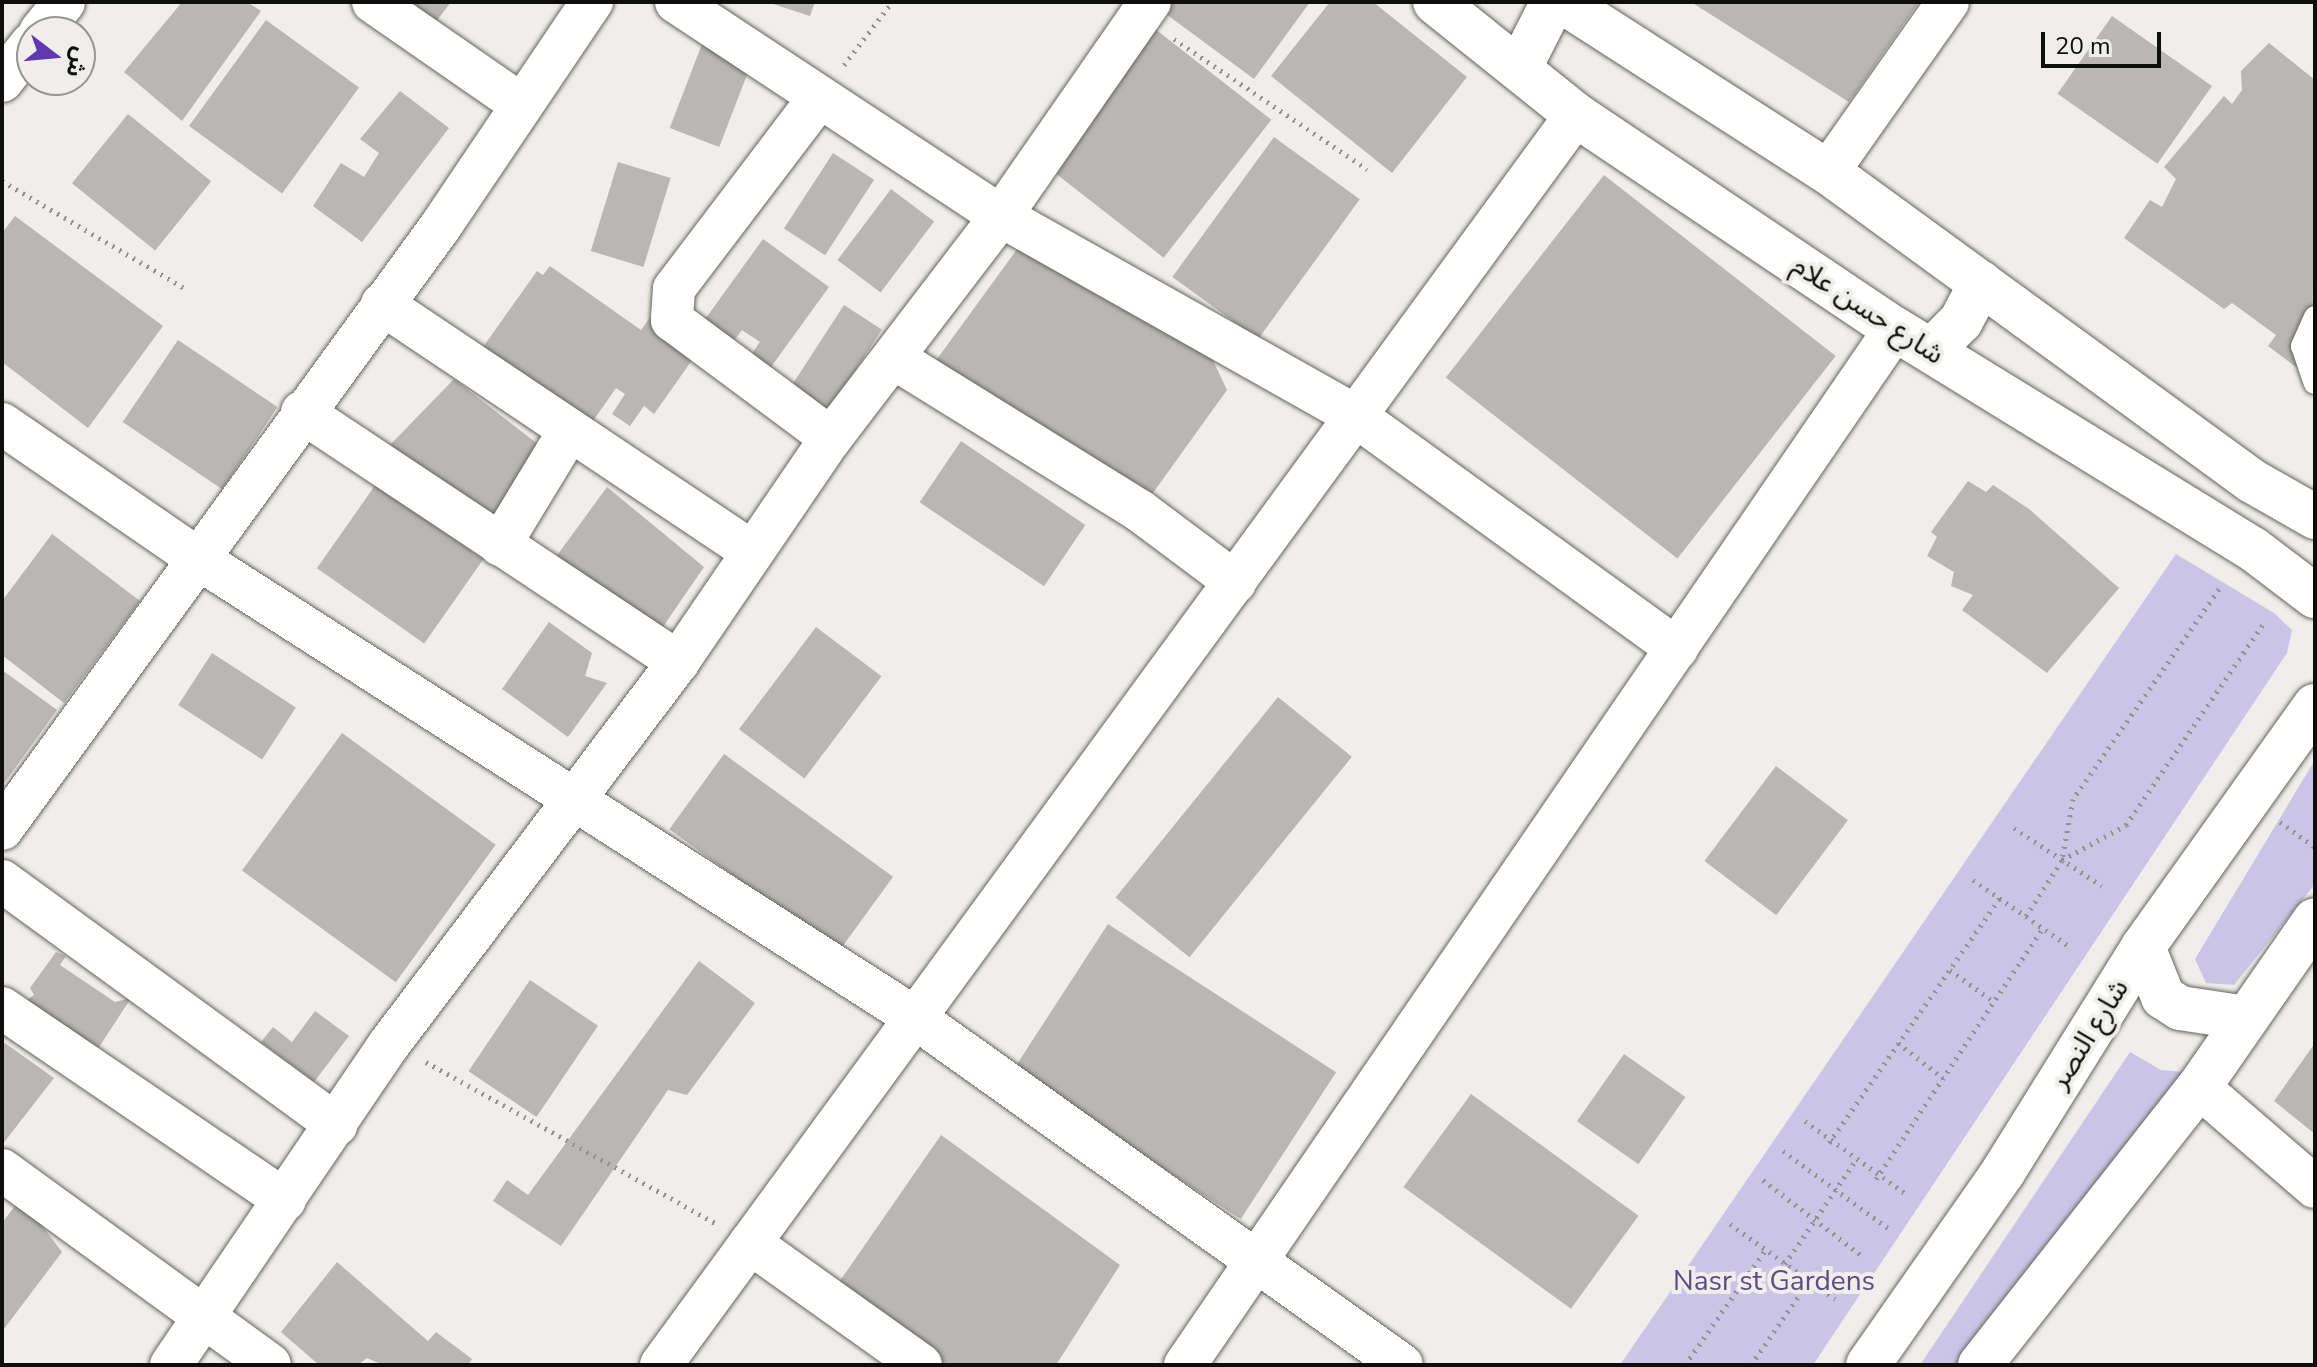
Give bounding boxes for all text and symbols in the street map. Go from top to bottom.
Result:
north arrow [16,16,96,96]
scale bar [2045,16,2165,66]
text: 20 m [2055,30,2111,62]
text: ش [59,43,96,81]
street label: شارع حسن علام [1786,248,1950,372]
street label: شارع النصر [2042,973,2136,1095]
park label: Nasr st Gardens [1673,1264,1875,1298]

